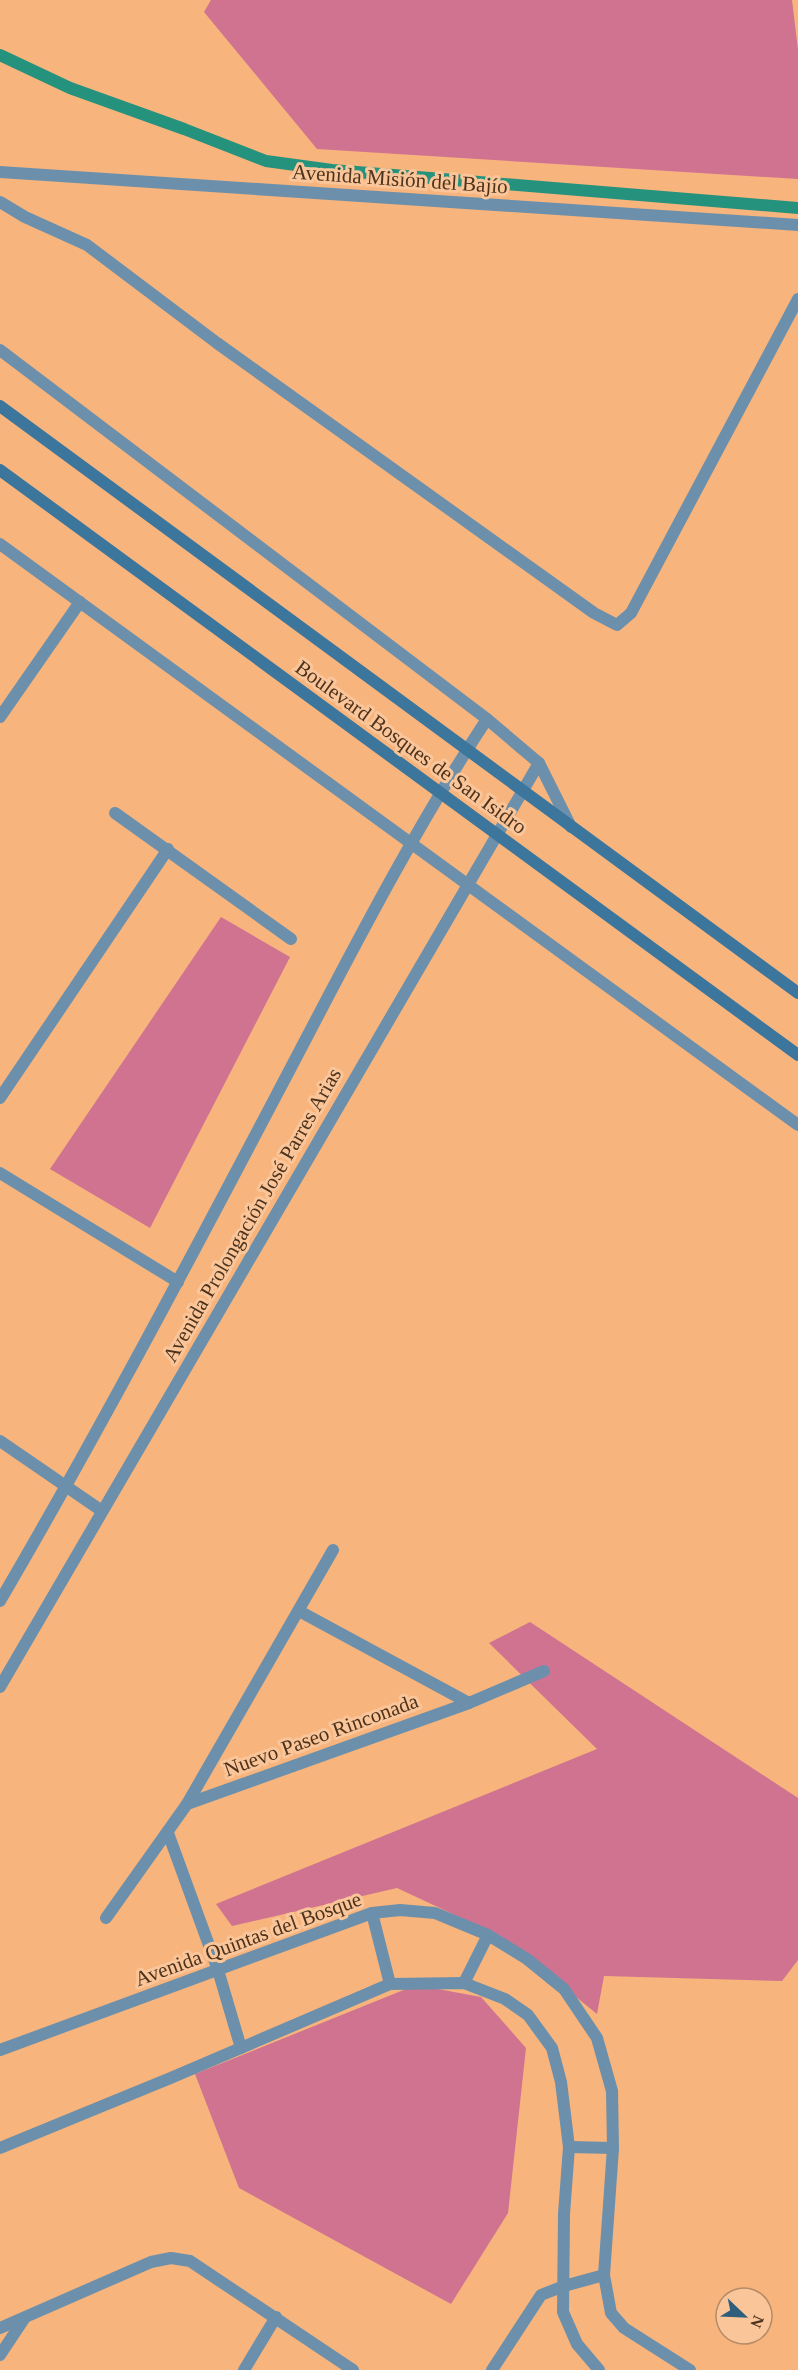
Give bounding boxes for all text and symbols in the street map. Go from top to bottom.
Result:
street label: Avenida Misión del Bajío [291,159,509,199]
street label: Boulevard Bosques de San Isidro [291,655,531,839]
street label: Avenida Prolongación José Parres Arias [158,1064,346,1366]
street label: Nuevo Paseo Rinconada [220,1688,422,1781]
street label: Avenida Quintas del Bosque [131,1887,365,1991]
north arrow [714,2286,774,2346]
text: N [747,2313,767,2331]

